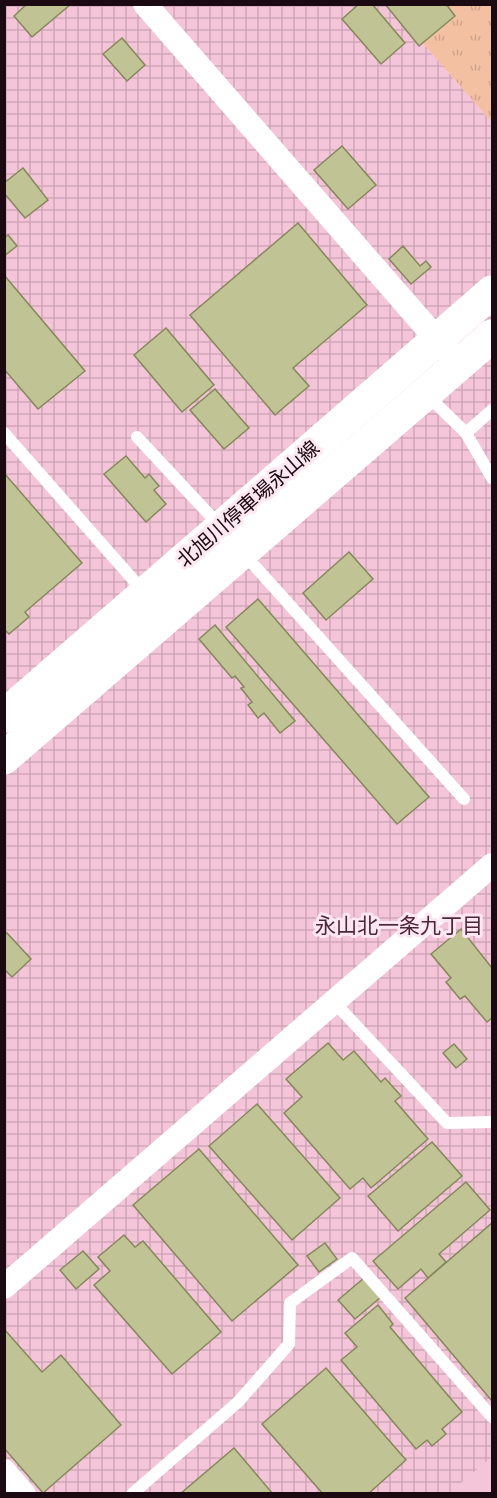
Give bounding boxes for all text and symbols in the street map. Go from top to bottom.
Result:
street label: 北旭川停車場永山線 [171,434,325,574]
district label: 永山北一条九丁目 [315,911,483,940]

